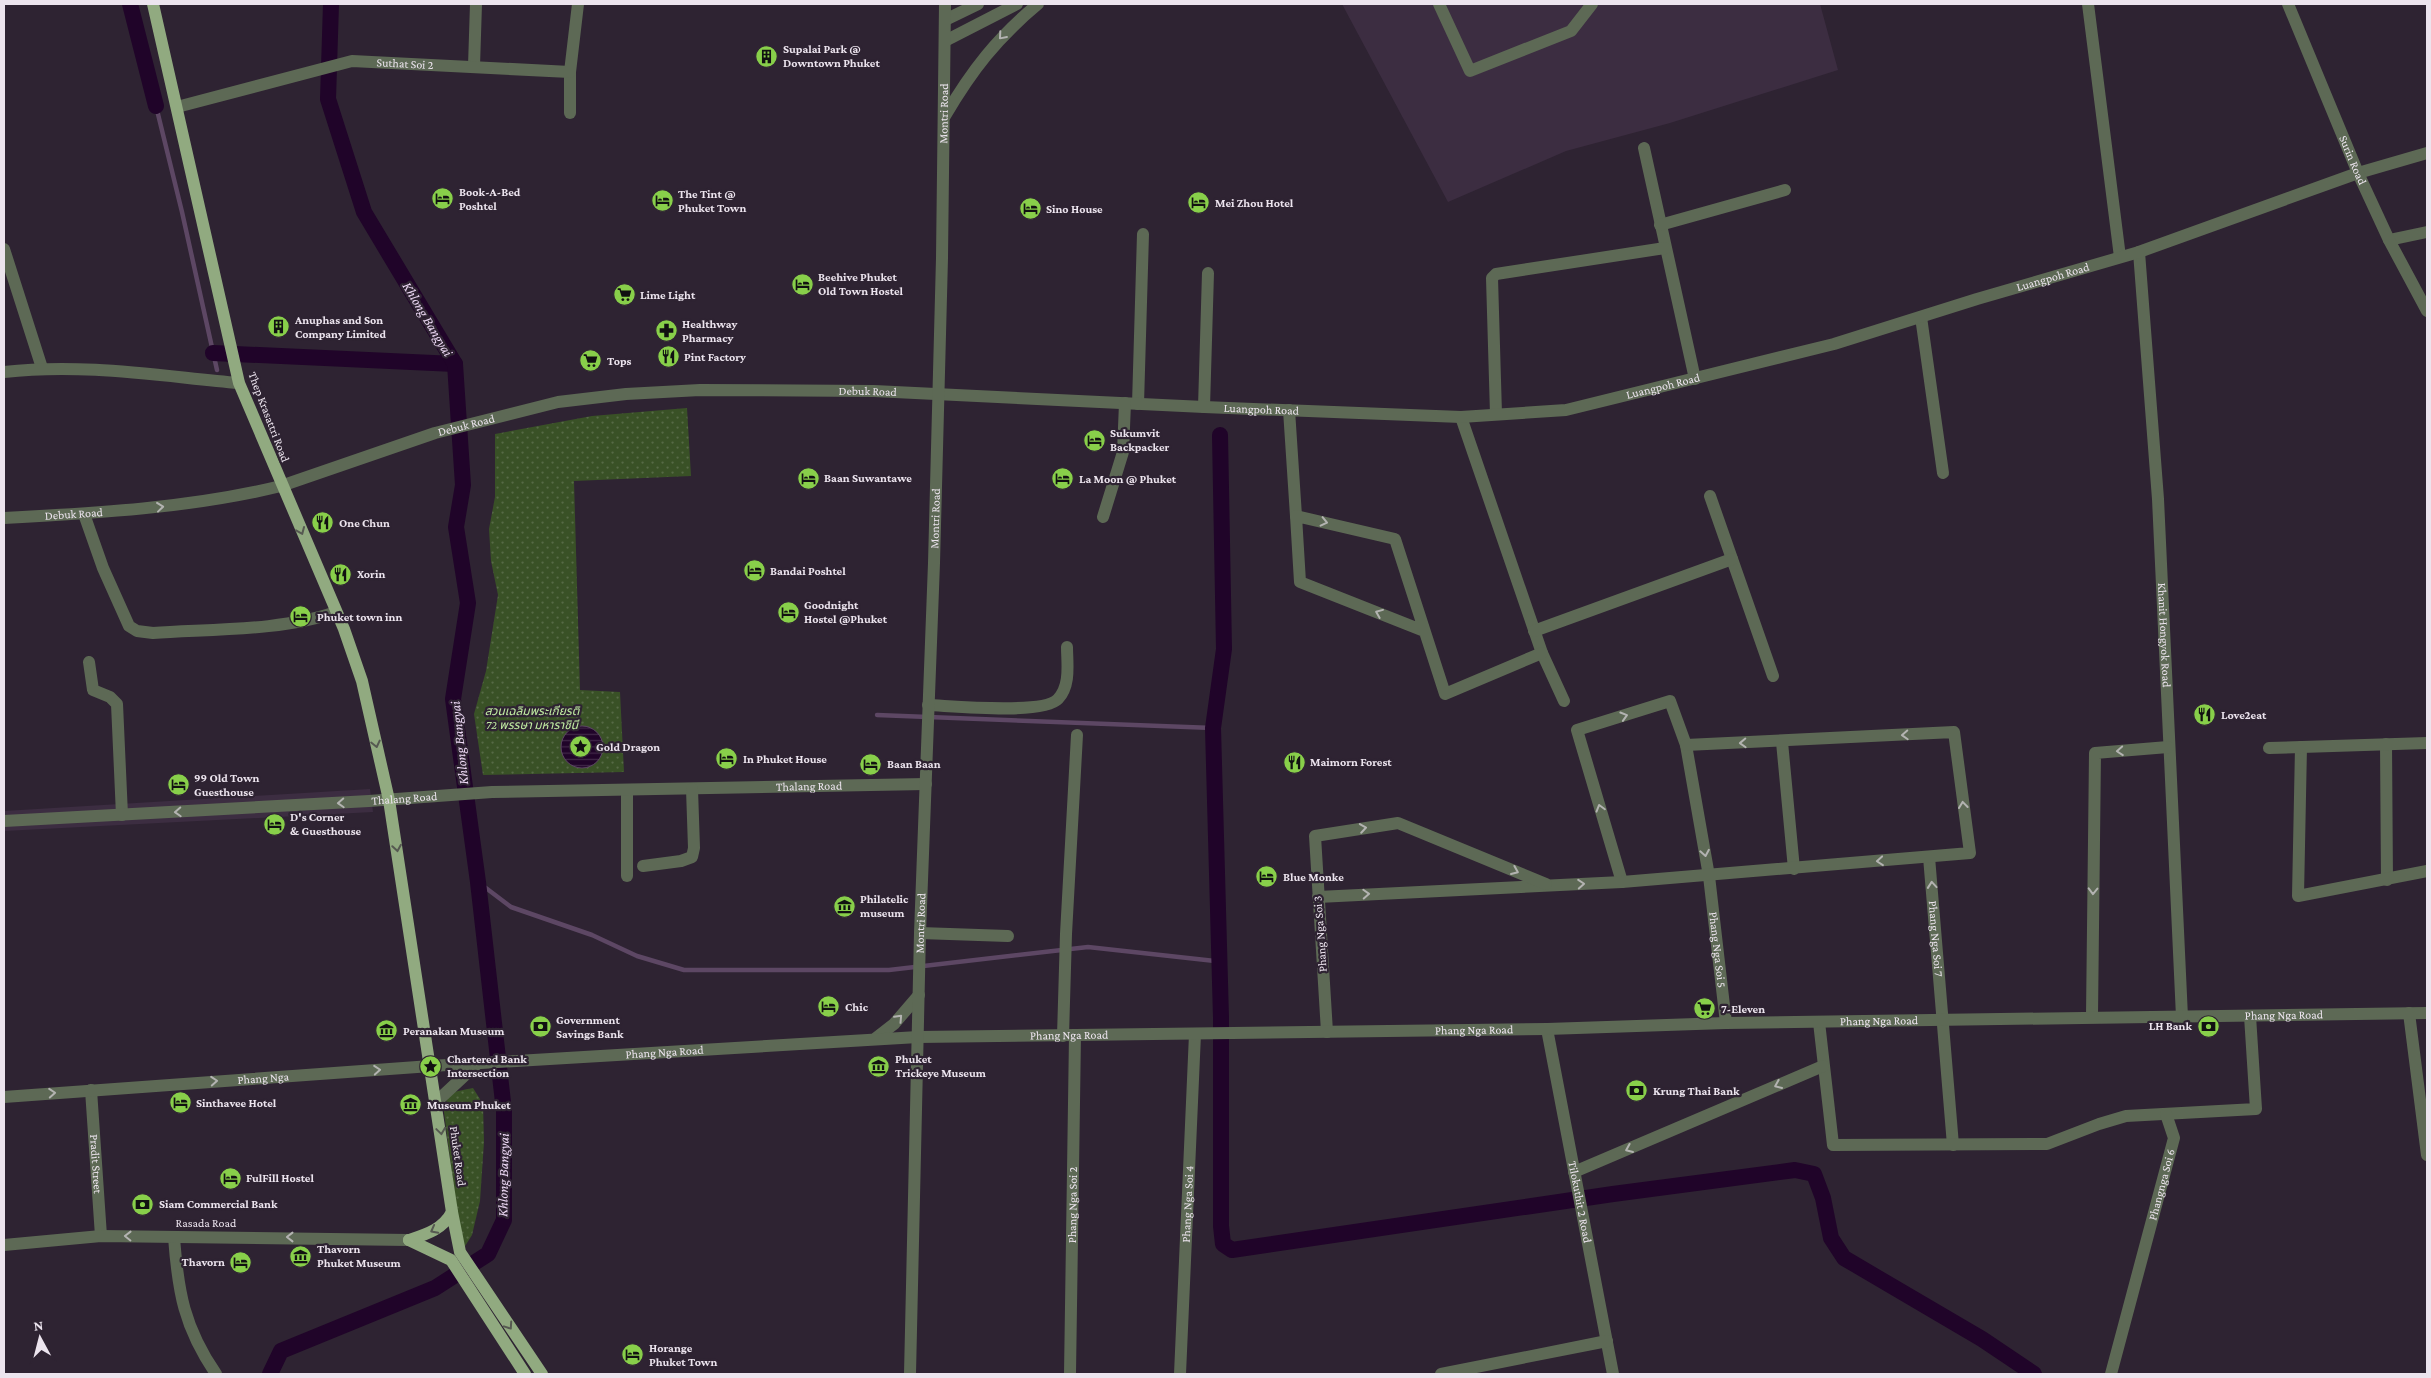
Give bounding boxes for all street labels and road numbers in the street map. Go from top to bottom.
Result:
street label: Suthat Soi 2 [376,55,434,72]
street label: Montri Road [936,83,951,144]
street label: Surin Road [2336,133,2370,188]
street label: Luangpoh Road [2015,260,2092,294]
street label: Thep Krasattri Road [245,370,293,465]
street label: Luangpoh Road [1625,370,1702,402]
street label: Debuk Road [839,384,898,399]
street label: Luangpoh Road [1223,401,1300,418]
street label: Debuk Road [436,411,497,439]
street label: Montri Road [927,487,943,549]
street label: Debuk Road [44,505,104,523]
street label: Khanit Hongyok Road [2155,583,2174,688]
street label: Thalang Road [776,779,843,794]
street label: Thalang Road [371,789,439,808]
street label: Montri Road [913,892,929,953]
street label: Phang Nga Soi 3 [1310,895,1330,973]
street label: Phang Nga Soi 7 [1926,900,1946,978]
street label: Phang Nga Soi 5 [1706,911,1729,989]
street label: Phang Nga Road [2245,1007,2324,1023]
street label: Phang Nga Road [1840,1013,1919,1028]
street label: Phang Nga Road [1435,1022,1514,1037]
street label: Phang Nga Road [1030,1028,1109,1043]
street label: Phang Nga Road [625,1043,705,1061]
street label: Phang Nga [237,1069,290,1087]
street label: Phuket Road [447,1125,469,1188]
street label: Pradit Street [87,1134,105,1195]
street label: Phangnga Soi 6 [2145,1147,2178,1222]
street label: Tilokuthit 2 Road [1565,1160,1595,1245]
street label: Phang Nga Soi 4 [1179,1165,1196,1243]
street label: Phang Nga Soi 2 [1065,1166,1080,1243]
street label: Rasada Road [176,1216,237,1230]

